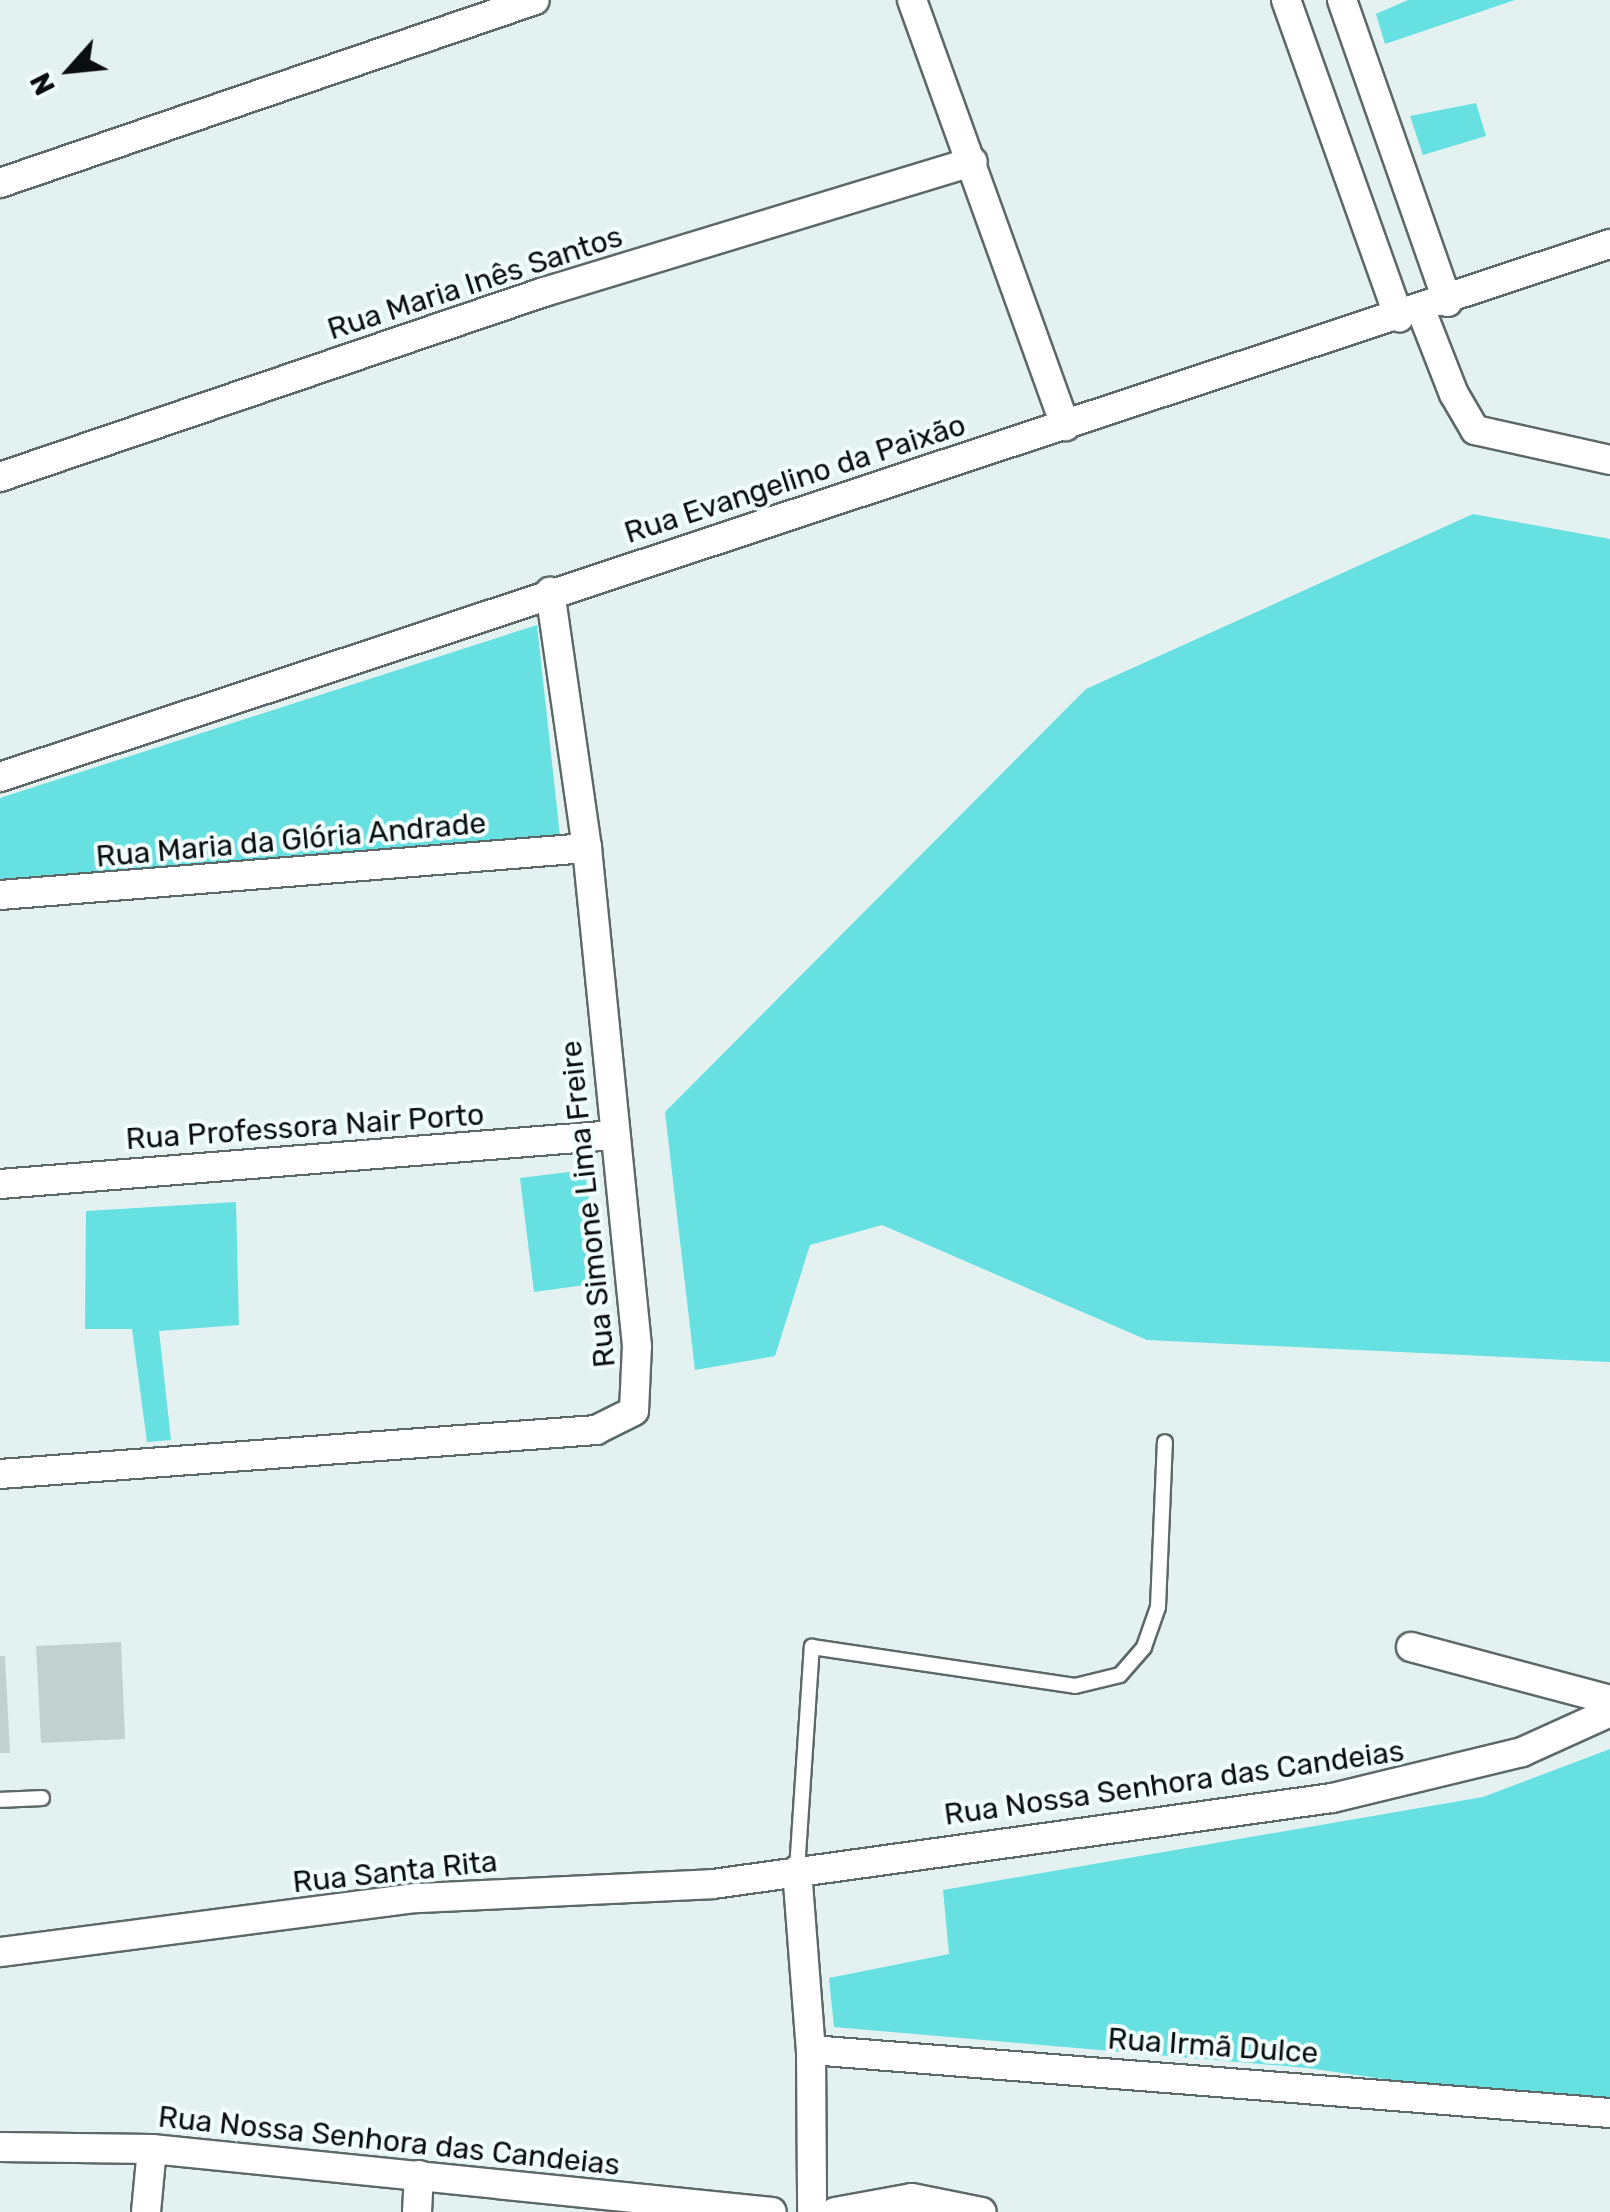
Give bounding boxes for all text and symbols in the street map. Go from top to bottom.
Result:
north arrow [20,20,120,120]
text: N [24,67,62,100]
street label: Rua Maria Inês Santos [323,218,627,348]
street label: Rua Evangelino da Paixão [620,407,970,551]
street label: Rua Maria da Glória Andrade [94,805,488,875]
street label: Rua Simone Lima Freire [553,1039,623,1369]
street label: Rua Professora Nair Porto [124,1096,486,1158]
street label: Rua Nossa Senhora das Candeias [942,1733,1406,1833]
street label: Rua Santa Rita [291,1843,499,1901]
street label: Rua Irmã Dulce [1106,2021,1320,2071]
street label: Rua Nossa Senhora das Candeias [156,2099,622,2183]

